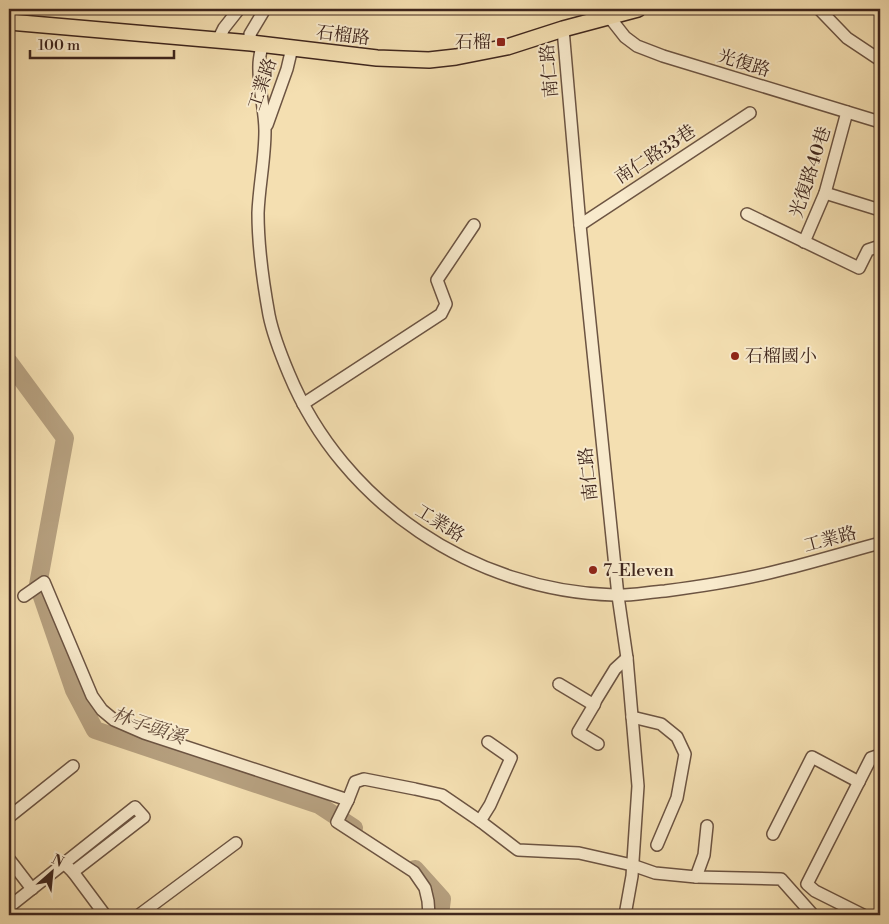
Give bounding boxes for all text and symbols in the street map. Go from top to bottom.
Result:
street label: 石榴路 [315,21,371,50]
scale bar [30,28,174,60]
place label: 石榴 [455,31,491,54]
text: 100 m [38,36,80,55]
marker: 石榴 [495,36,507,48]
street label: 南仁路 [536,43,563,99]
street label: 光復路 [715,45,773,82]
street label: 工業路 [243,55,282,113]
street label: 南仁路33巷 [610,120,700,189]
street label: 光復路40巷 [785,124,836,221]
place label: 石榴國小 [745,345,817,368]
marker: 石榴國小 [729,350,741,362]
street label: 南仁路 [574,446,603,502]
street label: 工業路 [411,499,469,547]
street label: 工業路 [801,521,859,558]
place label: 7-Eleven [603,559,674,582]
marker: 7-Eleven [587,564,599,576]
water label: 林子頭溪 [109,702,190,750]
north arrow [28,846,78,896]
text: N [48,851,66,872]

